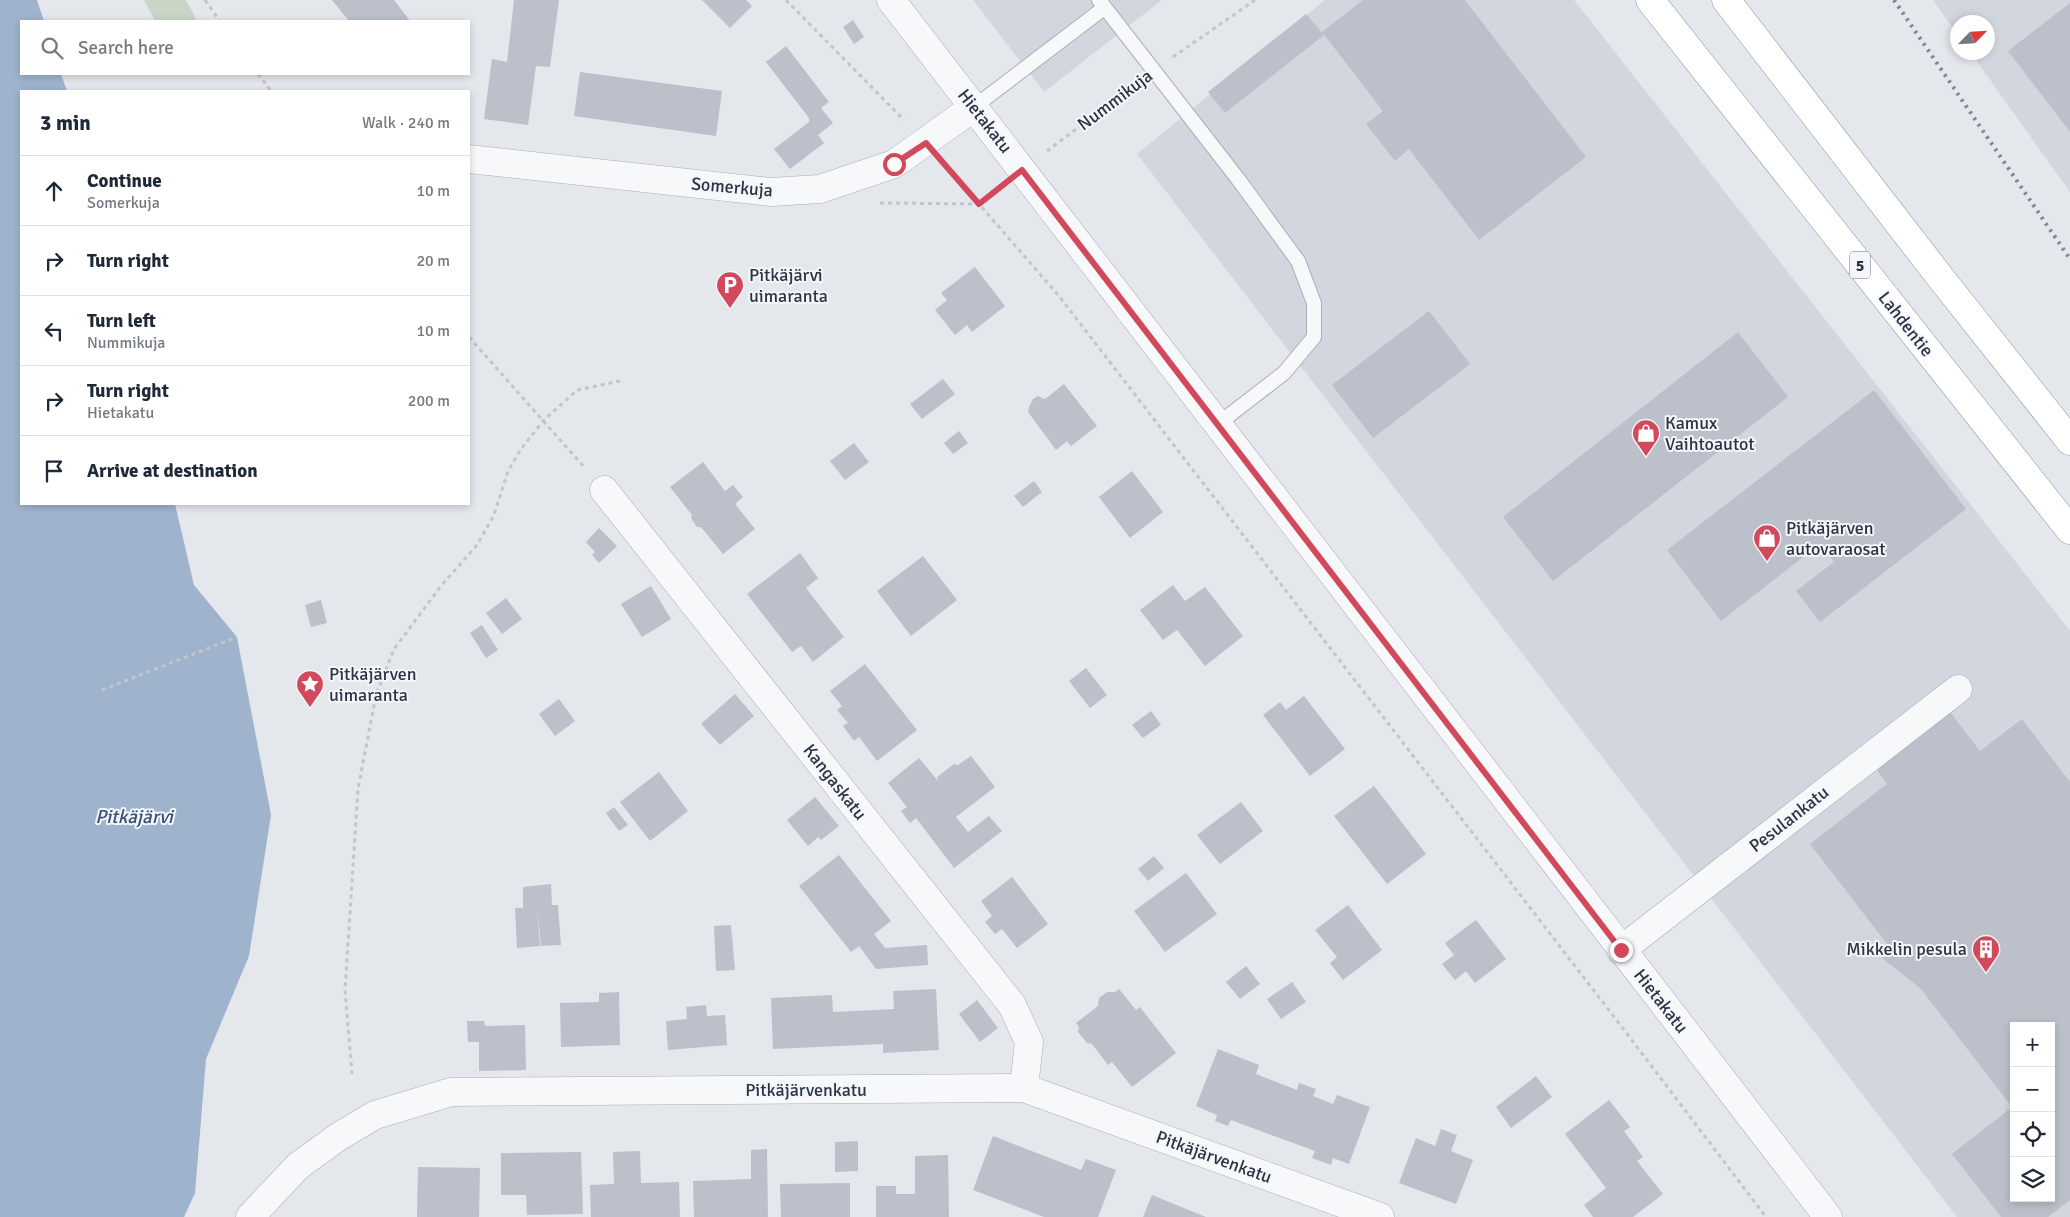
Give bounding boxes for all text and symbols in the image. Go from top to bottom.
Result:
north arrow [1950,15,1995,60]
search box [20,20,470,75]
icon: search [38,34,66,62]
text: Search here [78,36,174,60]
street label: Nummikuja [1073,65,1157,135]
street label: Hietakatu [953,84,1017,158]
text: 3 min [40,110,91,136]
text: Walk · 240 m [362,113,450,133]
route start [883,153,906,176]
text: Continue [87,169,162,193]
street label: Somerkuja [690,172,774,202]
icon: ahead [40,177,68,205]
text: 10 m [416,181,450,201]
text: Somerkuja [87,193,160,213]
icon: right [40,247,68,275]
text: Turn right [87,249,169,273]
text: 20 m [416,251,450,271]
road number: 5 [1850,252,1870,278]
place label: Pitkäjärvi uimaranta [749,264,828,307]
parking icon: Pitkäjärvi uimaranta [715,270,745,309]
street label: Lahdentie [1874,287,1938,361]
text: Turn left [87,309,156,333]
icon: left [40,317,68,345]
text: 10 m [416,321,450,341]
text: Nummikuja [87,333,165,353]
text: Turn right [87,379,169,403]
icon: right [40,387,68,415]
text: 200 m [408,391,450,411]
text: Hietakatu [87,403,154,423]
place label: Kamux Vaihtoautot [1665,412,1755,455]
shop icon: Kamux Vaihtoautot [1631,418,1661,457]
icon: arrive [40,457,68,485]
text: Arrive at destination [87,459,258,483]
place label: Pitkäjärven autovaraosat [1786,517,1886,560]
shop icon: Pitkäjärven autovaraosat [1752,523,1782,562]
place label: Pitkäjärven uimaranta [329,663,417,706]
place icon: Pitkäjärven uimaranta [295,669,325,708]
street label: Kangaskatu [799,740,871,824]
street label: Pesulankatu [1745,781,1833,857]
water label: Pitkäjärvi [95,805,175,829]
building icon: Mikkelin pesula [1971,934,2001,973]
place label: Mikkelin pesula [1846,938,1967,960]
route end [1610,939,1633,962]
street label: Hietakatu [1629,964,1693,1038]
map controls [2010,1022,2055,1202]
button: + [2010,1022,2055,1067]
button: − [2010,1067,2055,1112]
street label: Pitkäjärvenkatu [745,1079,867,1101]
button: locate [2010,1112,2055,1157]
street label: Pitkäjärvenkatu [1153,1126,1275,1188]
button: layers [2010,1157,2055,1202]

